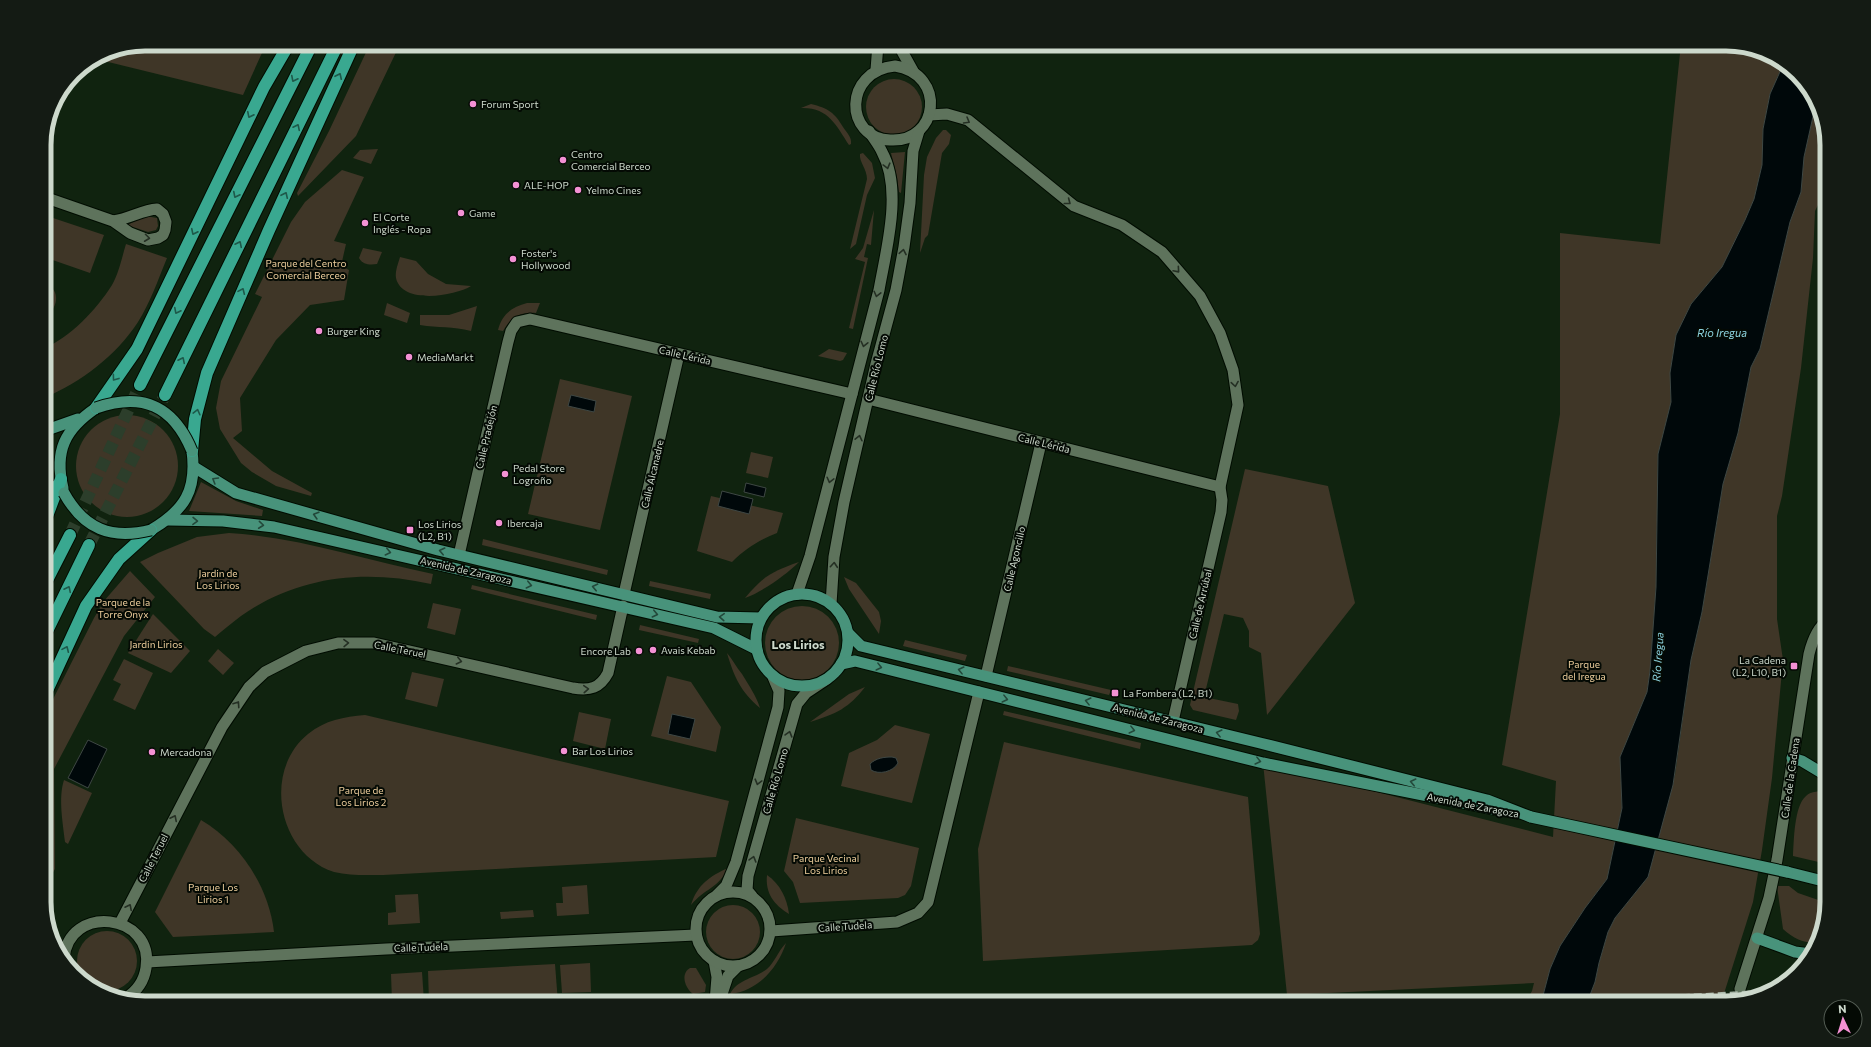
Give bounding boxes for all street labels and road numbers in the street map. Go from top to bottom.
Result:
street label: Calle Río Lomo [862,334,890,402]
street label: Calle Lérida [658,343,712,367]
street label: Calle Pradejón [473,404,499,470]
street label: Calle Lérida [1017,431,1071,455]
street label: Calle Alcanadre [638,439,666,509]
street label: Calle Agoncillo [1001,525,1027,593]
street label: Avenida de Zaragoza [419,554,513,586]
street label: Calle de Arrúbal [1186,568,1214,640]
street label: Calle Teruel [373,638,427,660]
street label: Avenida de Zaragoza [1111,701,1205,735]
street label: Calle de la Cadena [1778,737,1802,819]
street label: Calle Río Lomo [760,747,790,815]
street label: Avenida de Zaragoza [1426,790,1520,820]
street label: Calle Teruel [136,832,170,884]
street label: Calle Tudela [817,918,873,934]
street label: Calle Tudela [394,940,448,954]

